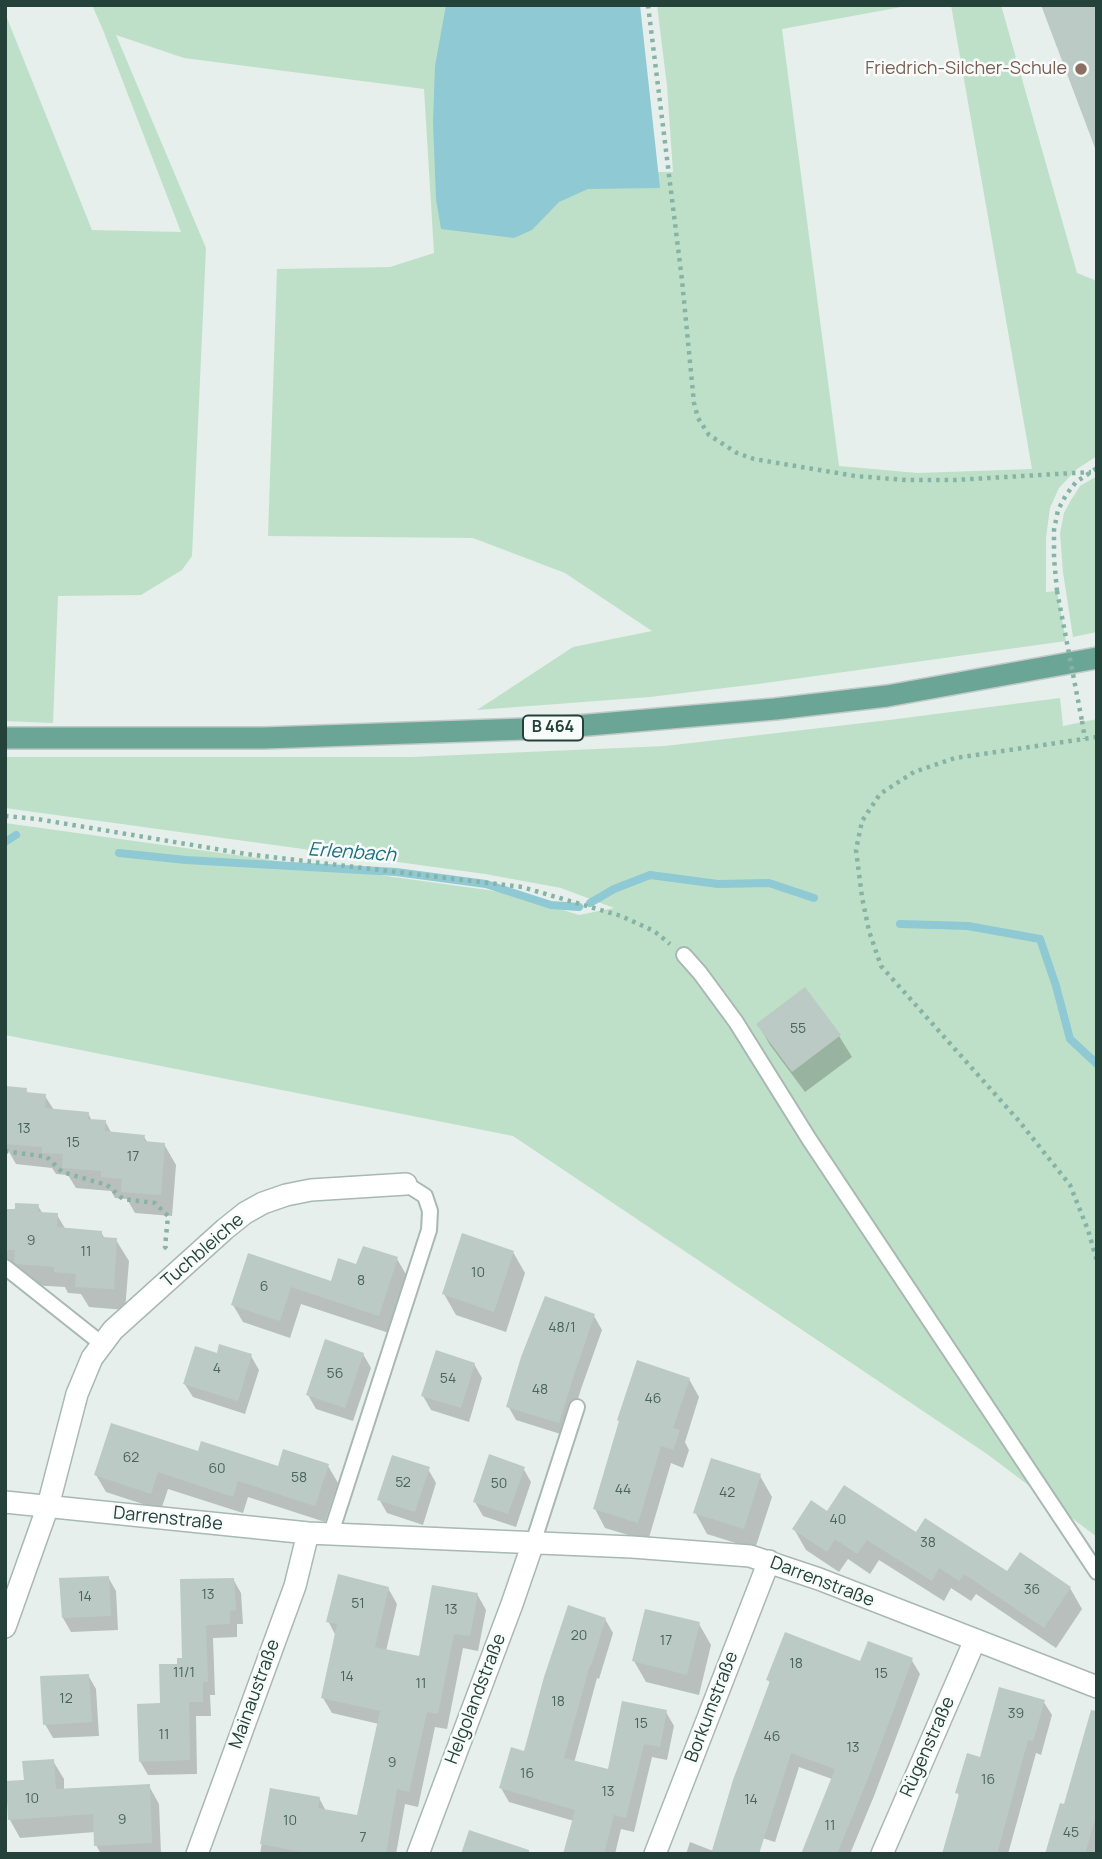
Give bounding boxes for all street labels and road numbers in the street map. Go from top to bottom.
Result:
road number: B 464 [523,716,583,740]
street label: Tuchbleiche [157,1209,249,1293]
street label: Darrenstraße [112,1503,224,1535]
street label: Darrenstraße [767,1552,877,1612]
street label: Helgolandstraße [441,1631,511,1767]
street label: Mainaustraße [225,1636,285,1752]
street label: Borkumstraße [681,1648,743,1766]
street label: Rügenstraße [896,1693,960,1801]

